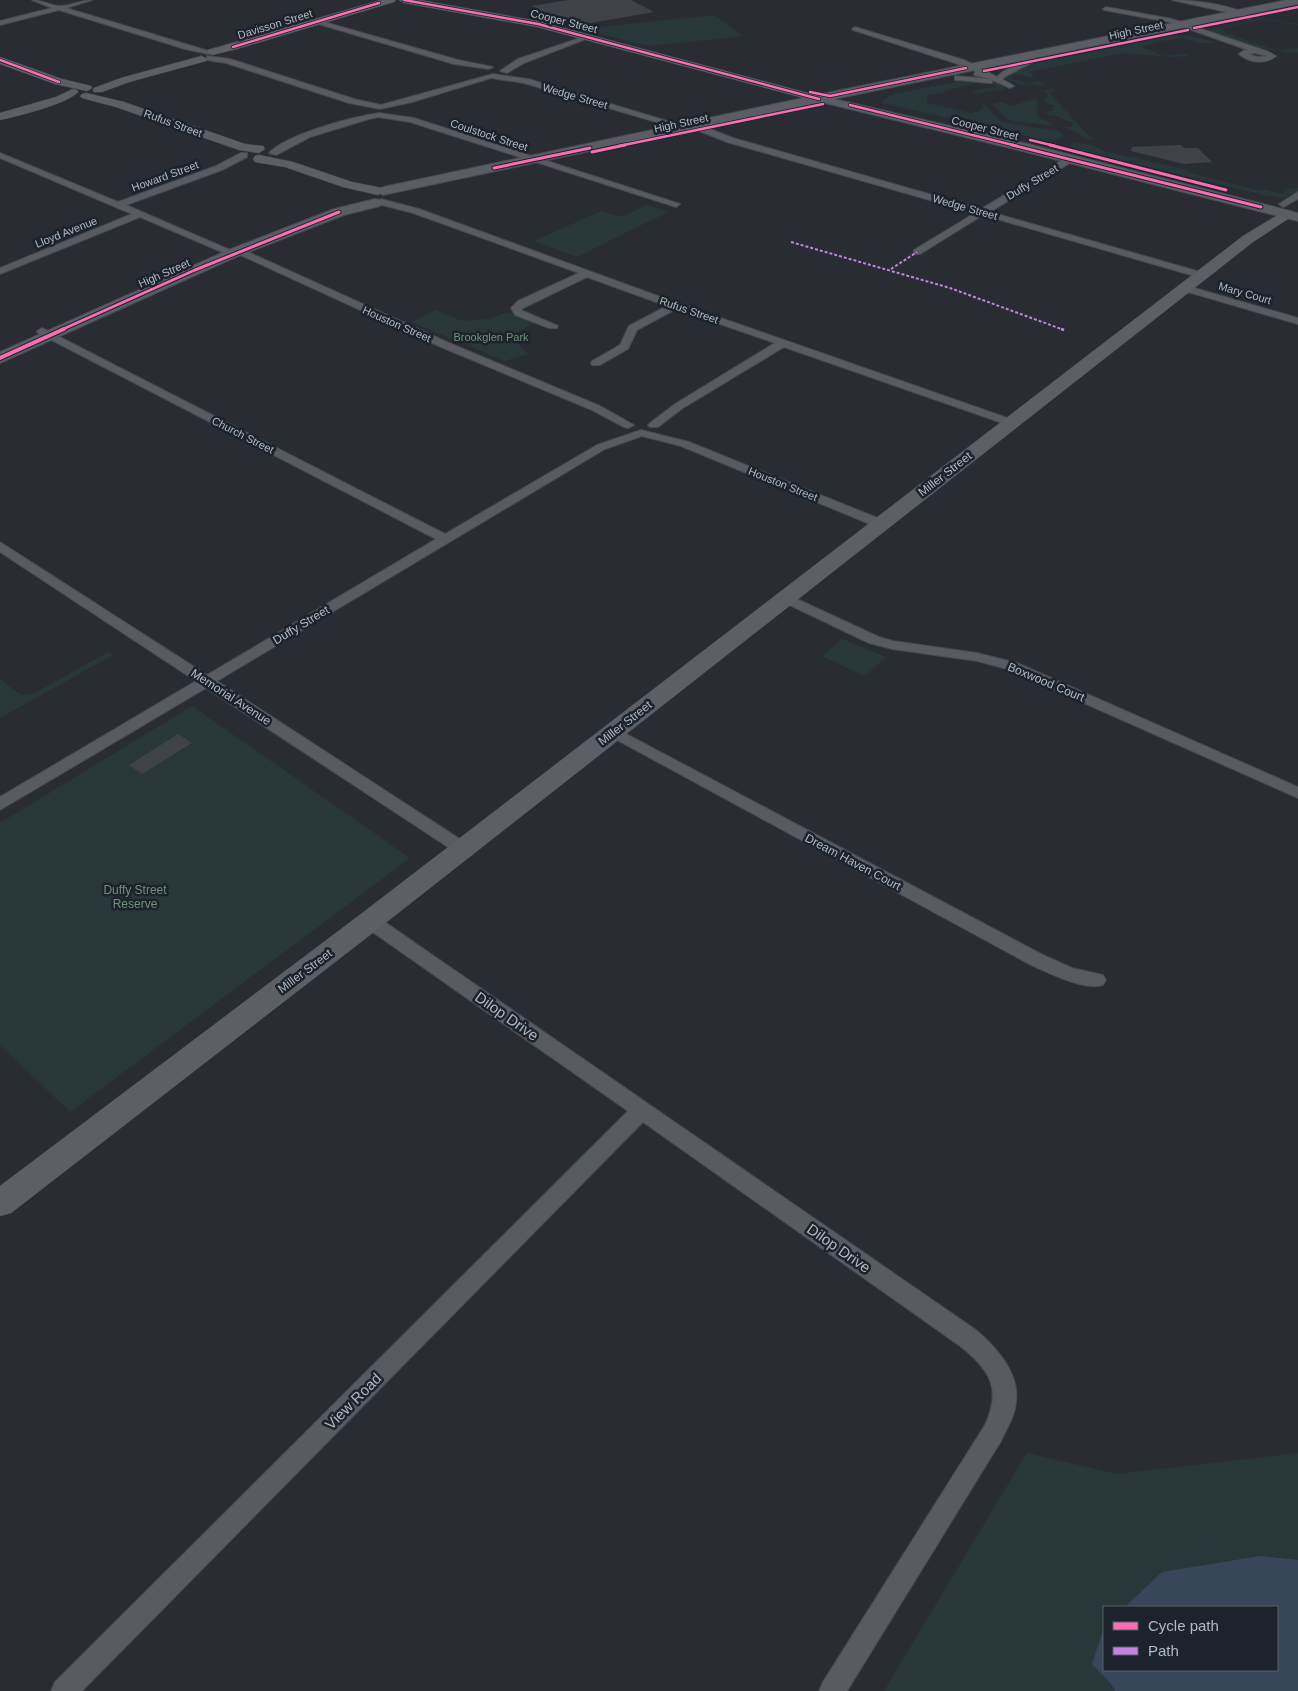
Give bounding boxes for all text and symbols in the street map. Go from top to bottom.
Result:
street label: Davisson Street [236,7,314,41]
street label: Cooper Street [529,7,599,35]
street label: High Street [1108,18,1164,42]
street label: Wedge Street [541,81,609,111]
street label: Rufus Street [142,107,204,139]
street label: High Street [653,111,709,135]
street label: Cooper Street [950,114,1020,142]
street label: Coulstock Street [449,117,529,153]
street label: Howard Street [130,158,200,194]
street label: Duffy Street [1004,162,1060,202]
street label: Wedge Street [931,192,999,222]
street label: Lloyd Avenue [33,214,99,250]
street label: High Street [136,256,192,290]
street label: Mary Court [1217,280,1273,306]
street label: Rufus Street [658,294,720,326]
street label: Houston Street [361,304,433,344]
park label: Brookglen Park [453,331,529,343]
street label: Church Street [210,414,276,456]
street label: Miller Street [915,448,975,499]
street label: Houston Street [747,465,819,503]
street label: Duffy Street [270,602,332,647]
street label: Boxwood Court [1006,660,1087,705]
street label: Memorial Avenue [188,666,274,728]
street label: Miller Street [595,697,655,748]
street label: Dream Haven Court [803,831,904,894]
park label: Duffy Street Reserve [103,883,167,911]
street label: Miller Street [275,946,335,996]
street label: Dilop Drive [472,988,542,1044]
street label: Dilop Drive [804,1220,874,1276]
street label: View Road [321,1369,385,1433]
legend [1103,1606,1278,1671]
text: Cycle path [1148,1617,1219,1634]
text: Path [1148,1642,1179,1659]

